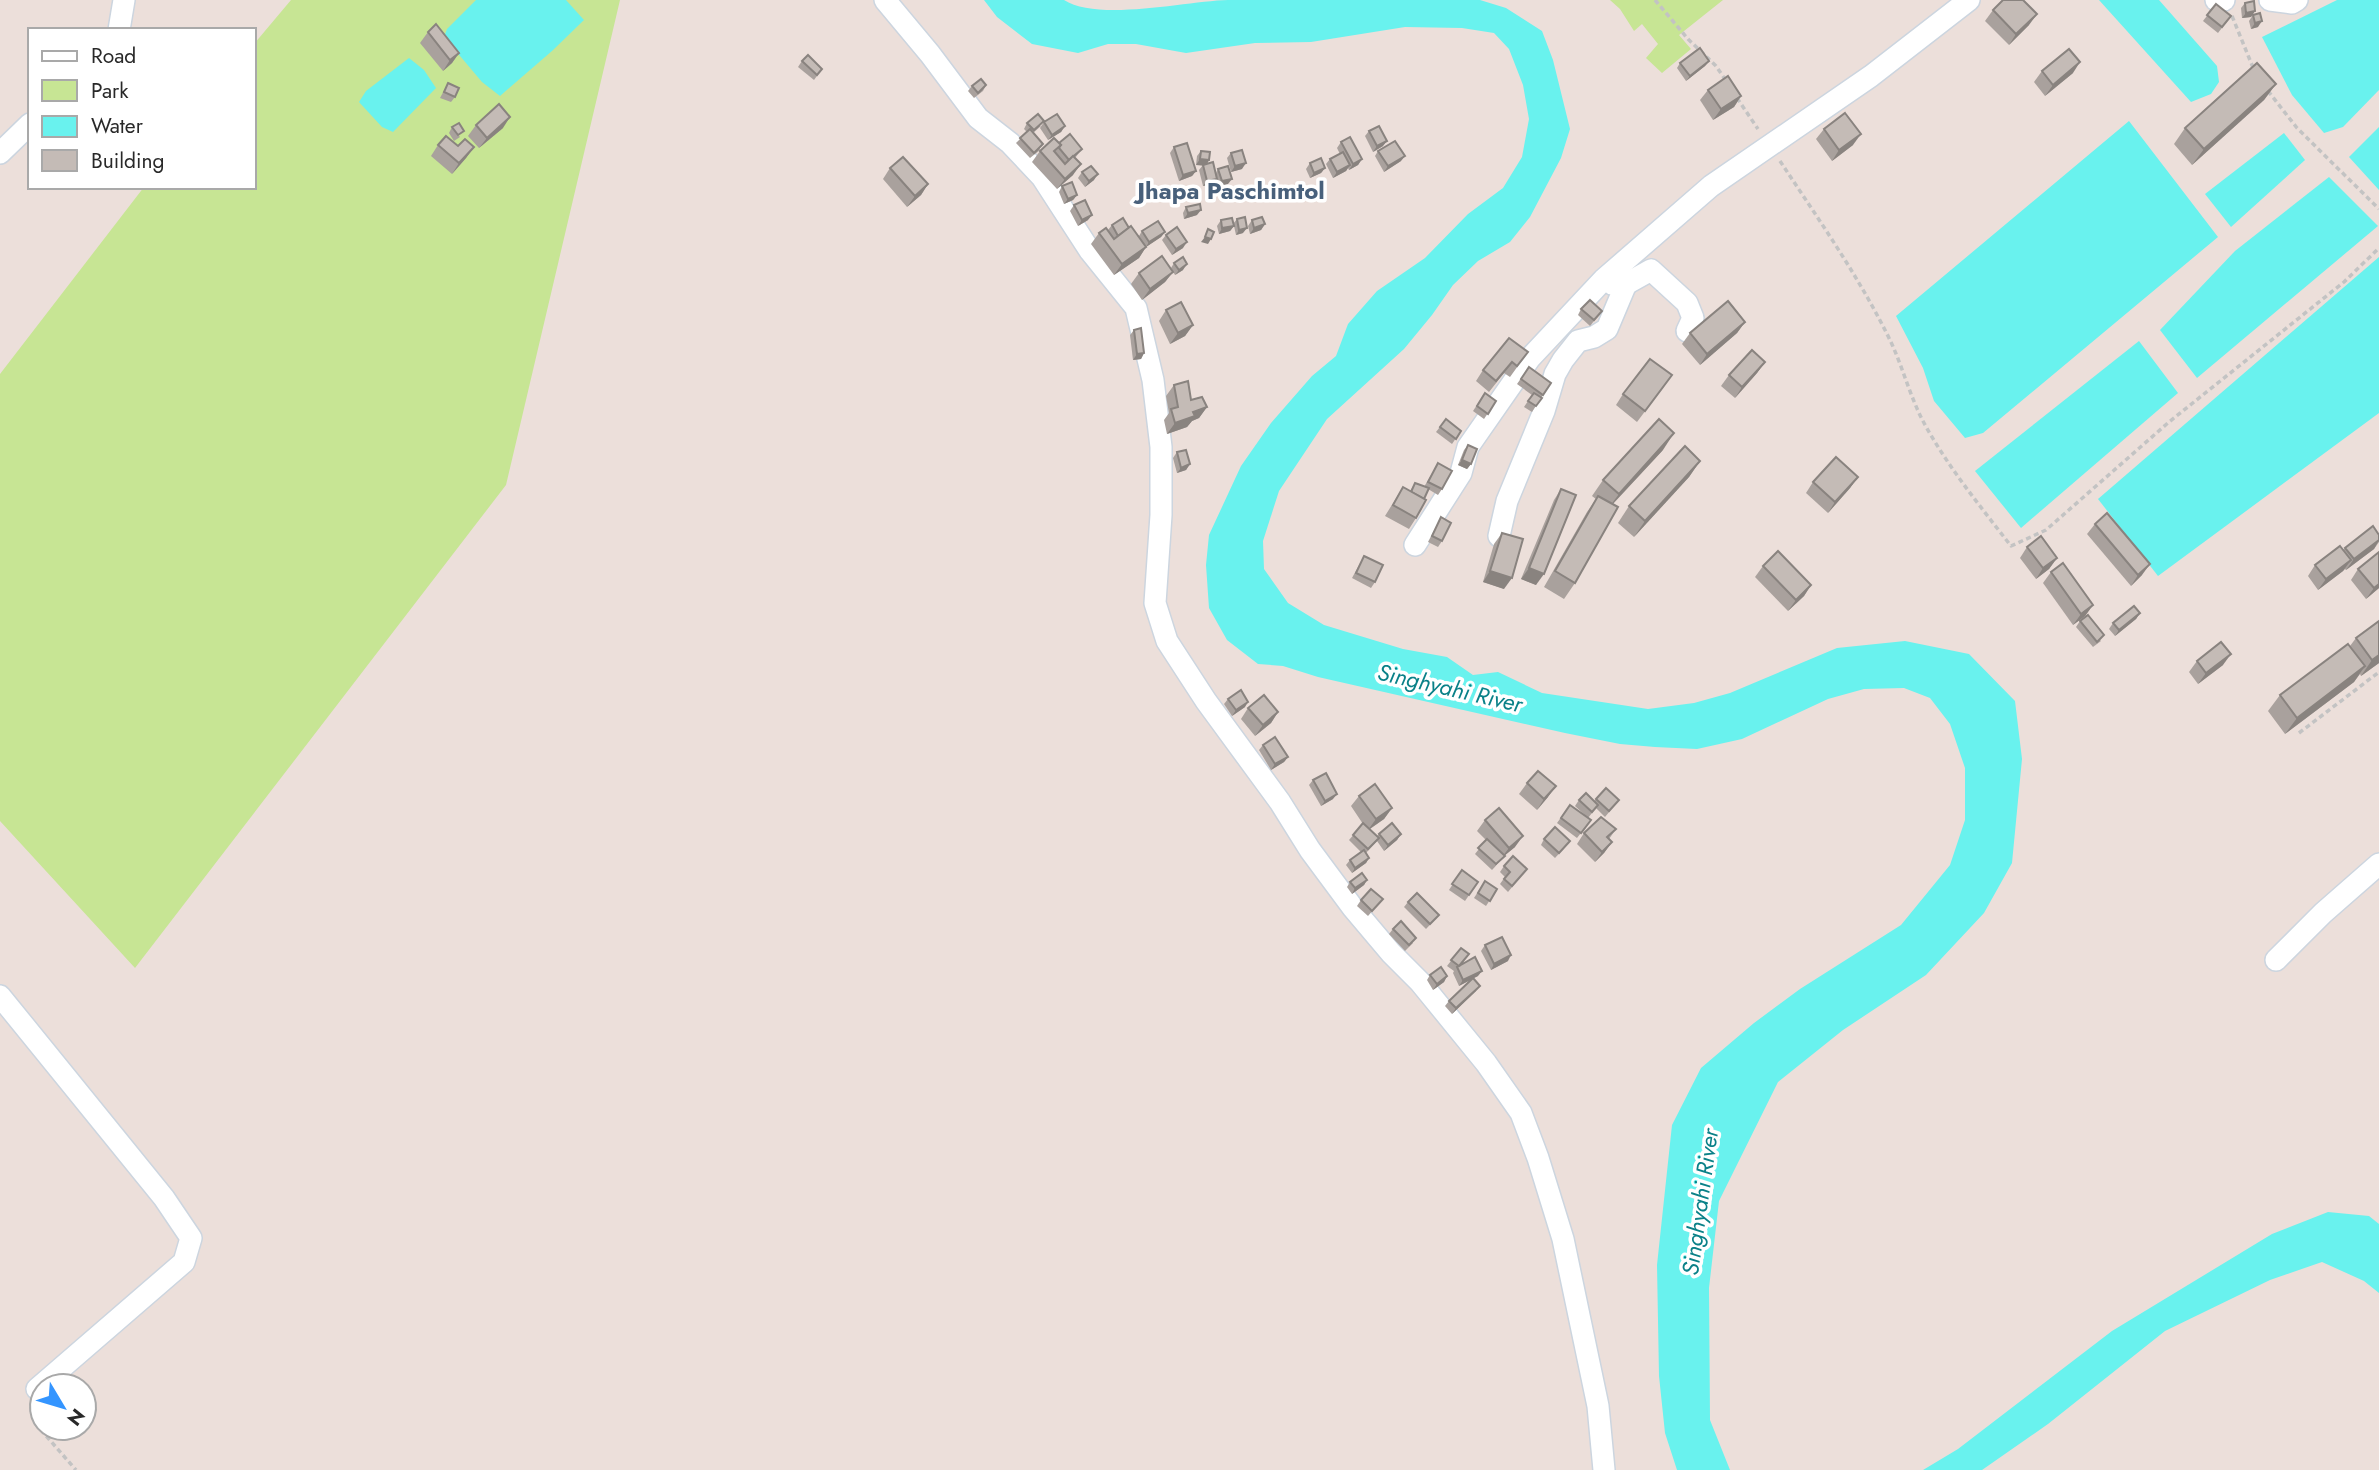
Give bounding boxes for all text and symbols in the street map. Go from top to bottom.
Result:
legend [28,28,256,189]
text: Road [91,41,136,71]
text: Park [91,76,129,106]
text: Water [91,111,144,141]
text: Building [91,146,164,176]
district label: Jhapa Paschimtol [1133,173,1325,208]
water label: Singhyahi River [1374,655,1527,722]
water label: Singhyahi River [1673,1125,1727,1278]
north arrow [28,1372,98,1442]
text: N [61,1403,91,1431]

